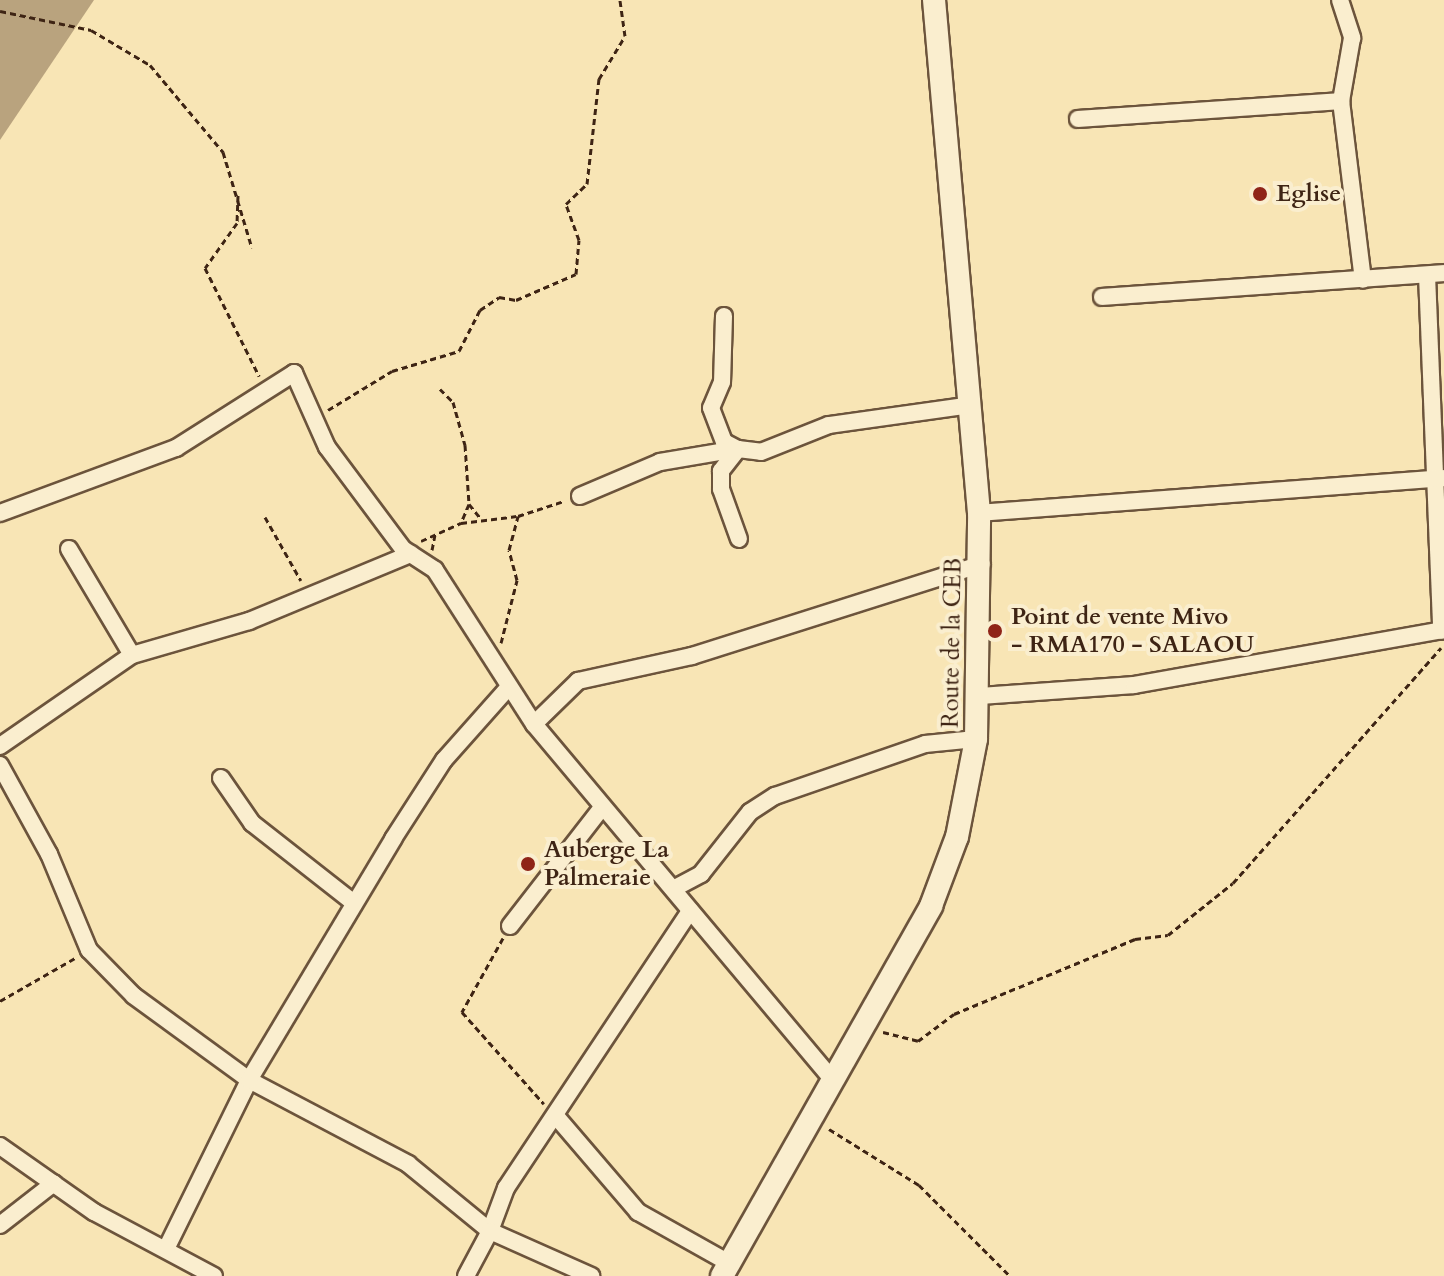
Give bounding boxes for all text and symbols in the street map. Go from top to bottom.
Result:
place label: Eglise [1276,180,1341,208]
marker: Eglise [1251,185,1269,203]
street label: Route de la CEB [936,558,968,728]
place label: Point de vente Mivo - RMA170 - SALAOU [1011,603,1254,659]
marker: Point de vente Mivo - RMA170 - SALAOU [986,622,1004,640]
place label: Auberge La Palmeraie [544,836,669,892]
marker: Auberge La Palmeraie [519,855,537,873]

